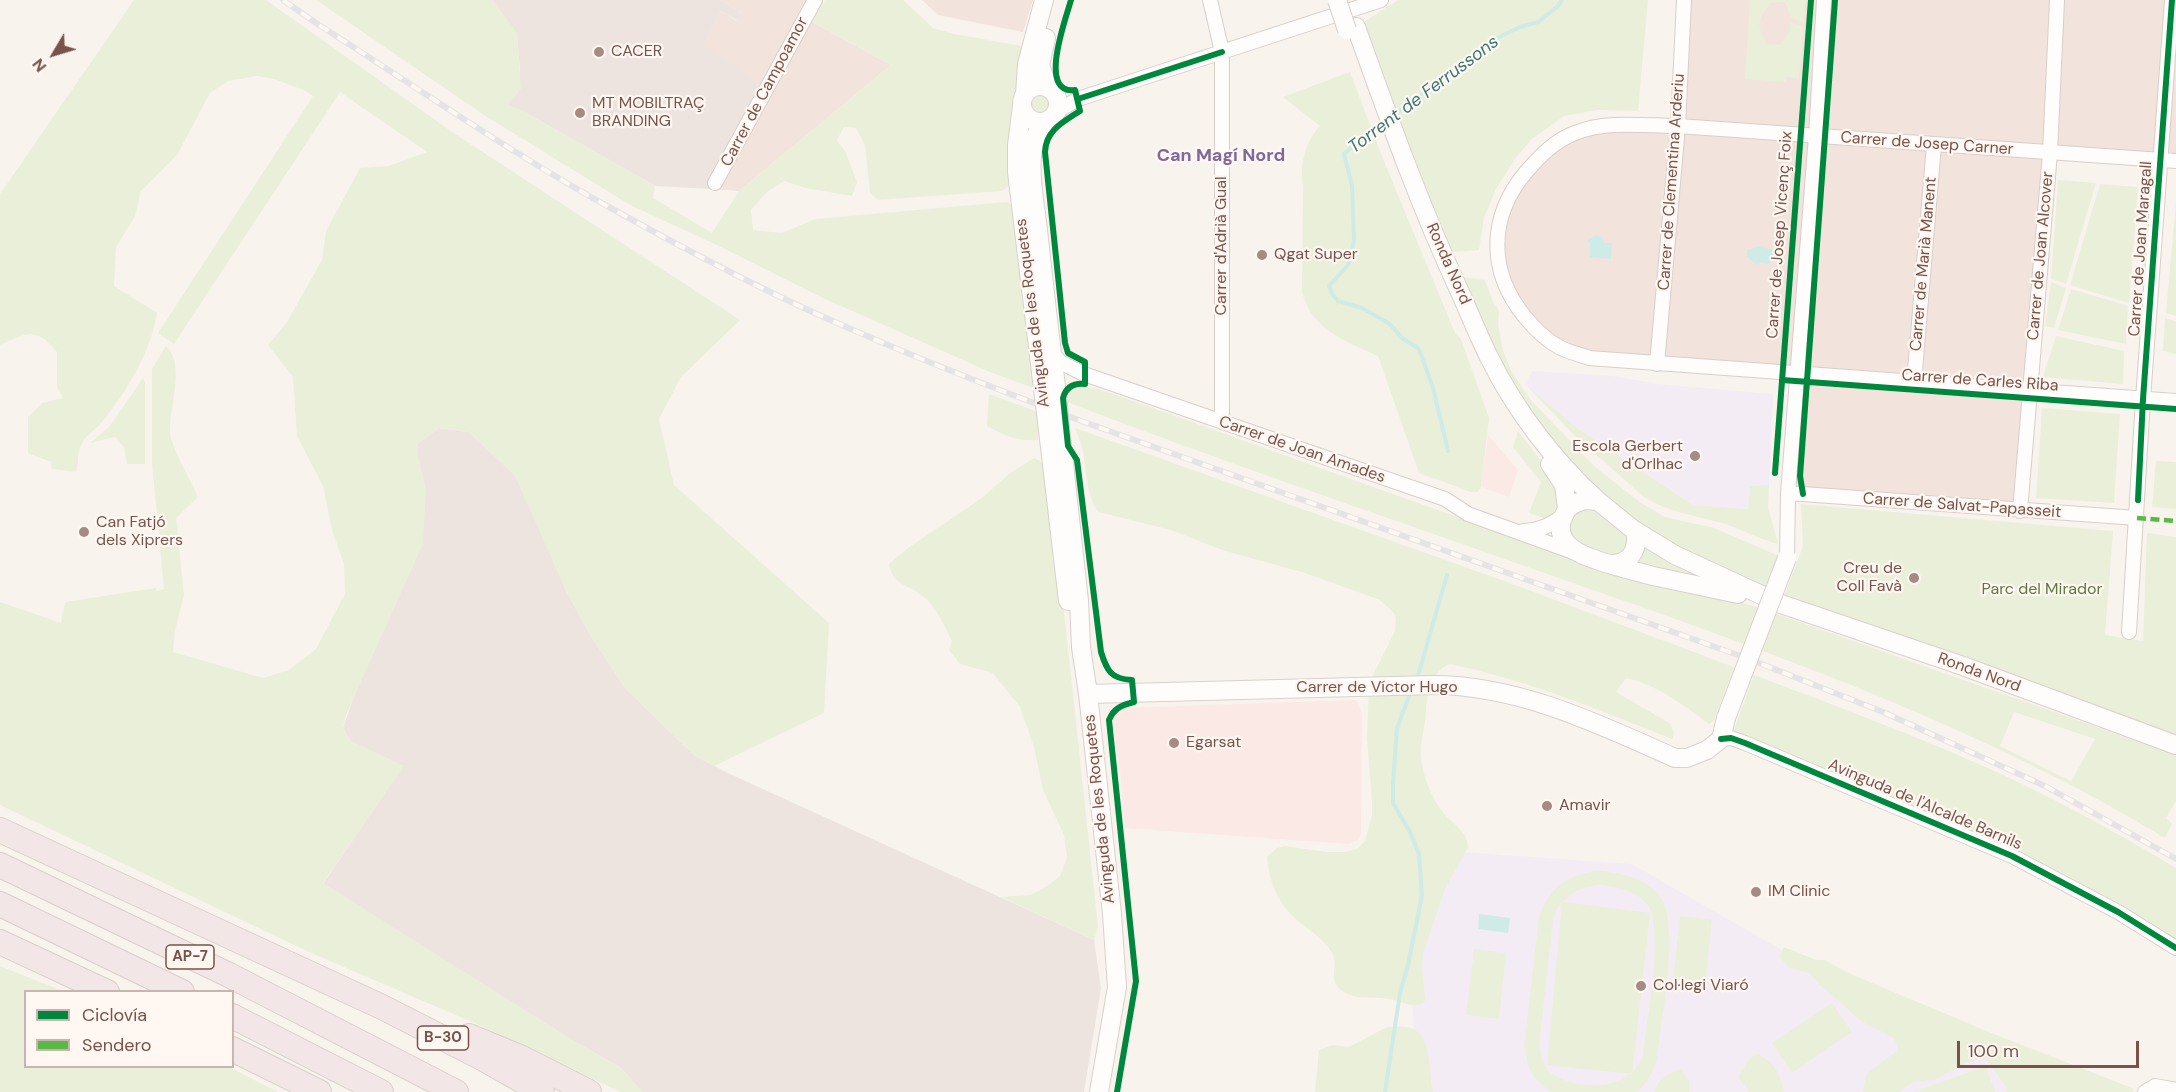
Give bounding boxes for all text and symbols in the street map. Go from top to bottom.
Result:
street label: Carrer de Campoamor [717,14,813,170]
north arrow [24,24,84,84]
water label: Torrent de Ferrussons [1345,31,1503,159]
place label: CACER [611,42,662,62]
marker: CACER [592,45,606,59]
text: N [28,54,51,76]
street label: Carrer de Clementina Arderiu [1655,73,1689,291]
place label: MT MOBILTRAÇ BRANDING [592,94,705,132]
marker: MT MOBILTRAÇ BRANDING [573,106,587,120]
street label: Carrer de Josep Carner [1840,128,2014,160]
street label: Carrer de Josep Vicenç Foix [1763,131,1797,339]
district label: Can Magí Nord [1157,145,1285,167]
street label: Carrer de Joan Maragall [2125,161,2157,337]
street label: Carrer de Joan Alcover [2024,171,2058,341]
street label: Carrer d'Adrià Gual [1212,176,1232,316]
street label: Carrer de Marià Manent [1907,176,1941,352]
street label: Avinguda de les Roquetes [1012,217,1054,409]
street label: Ronda Nord [1422,220,1474,308]
place label: Qgat Super [1274,245,1358,265]
marker: Qgat Super [1255,248,1269,262]
street label: Carrer de Carles Riba [1901,366,2059,396]
street label: Carrer de Joan Amades [1216,412,1388,488]
place label: Escola Gerbert d'Orlhac [1572,437,1683,475]
marker: Escola Gerbert d'Orlhac [1688,449,1702,463]
street label: Carrer de Salvat-Papasseit [1862,489,2062,523]
place label: Can Fatjó dels Xiprers [96,513,183,551]
marker: Can Fatjó dels Xiprers [77,525,91,539]
place label: Creu de Coll Favà [1836,559,1902,597]
marker: Creu de Coll Favà [1907,571,1921,585]
park label: Parc del Mirador [1982,580,2102,600]
street label: Ronda Nord [1935,649,2023,697]
street label: Carrer de Víctor Hugo [1296,678,1458,698]
street label: Avinguda de les Roquetes [1081,713,1119,905]
place label: Egarsat [1186,733,1241,753]
marker: Egarsat [1167,736,1181,750]
street label: Avinguda de l'Alcalde Barnils [1825,755,2025,855]
place label: Amavir [1559,796,1610,816]
marker: Amavir [1540,799,1554,813]
place label: IM Clinic [1768,882,1831,902]
marker: IM Clinic [1749,885,1763,899]
road number: AP-7 [166,945,214,969]
place label: Col·legi Viaró [1653,976,1749,996]
marker: Col·legi Viaró [1634,979,1648,993]
legend [24,990,234,1068]
text: Ciclovía [82,1003,147,1027]
road number: B-30 [418,1026,468,1050]
scale bar [1960,1029,2142,1067]
text: Sendero [82,1033,152,1057]
text: 100 m [1968,1039,2019,1063]

